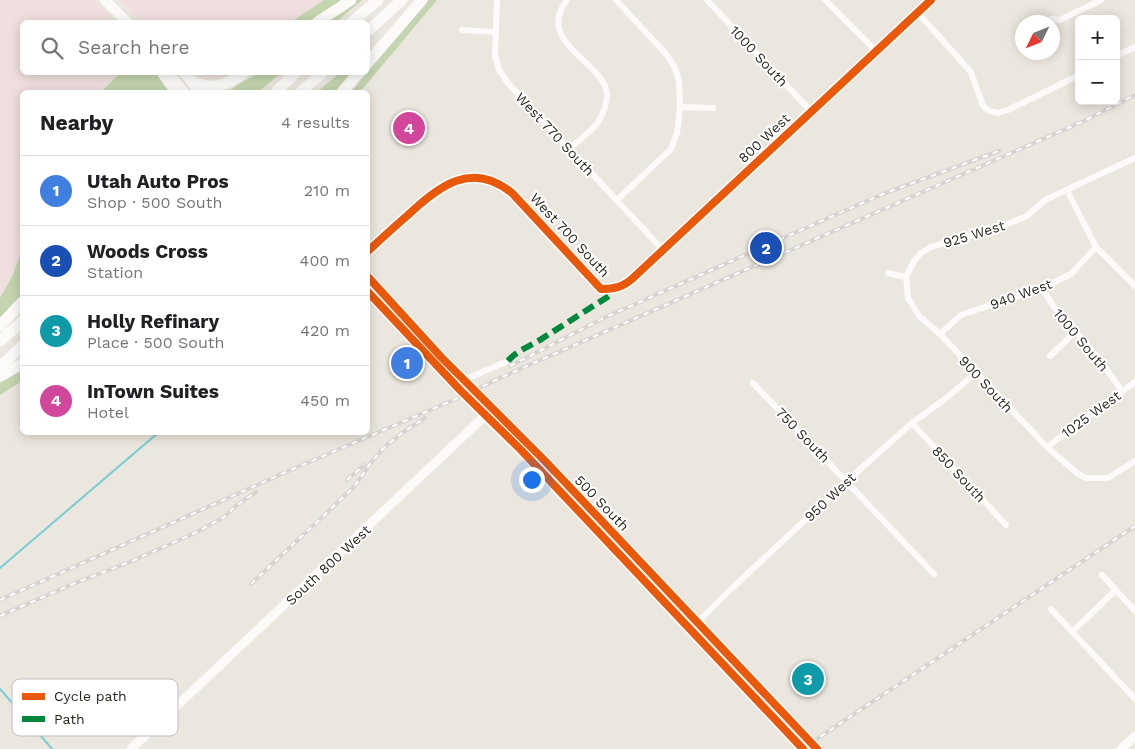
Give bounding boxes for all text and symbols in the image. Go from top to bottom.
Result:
north arrow [1015,15,1060,60]
map controls [1075,15,1120,105]
button: + [1075,15,1120,60]
search box [20,20,370,75]
street label: 1000 South [727,22,791,90]
icon: search [38,34,66,62]
text: Search here [78,36,189,59]
button: − [1075,60,1120,105]
street label: West 770 South [512,89,598,179]
pin: 4 [393,109,425,147]
text: Nearby [40,110,113,135]
street label: 800 West [735,110,793,166]
text: 4 results [281,113,350,132]
text: Utah Auto Pros [87,170,229,193]
text: 1 [53,181,59,200]
text: 210 m [304,181,350,200]
street label: West 700 South [527,190,613,280]
text: Shop · 500 South [87,193,222,212]
street label: 925 West [941,217,1007,251]
pin: 2 [750,229,782,267]
text: Woods Cross [87,240,208,263]
text: 2 [51,251,61,270]
text: 400 m [300,251,350,270]
text: Station [87,263,143,282]
street label: 940 West [988,275,1054,313]
street label: 1000 South [1050,305,1112,375]
text: Holly Refinary [87,310,219,333]
text: 3 [51,321,61,340]
text: 420 m [300,321,350,340]
text: Place · 500 South [87,333,224,352]
pin: 1 [391,344,423,382]
street label: 900 South [956,352,1016,416]
text: InTown Suites [87,380,219,403]
street label: 1025 West [1058,387,1124,441]
text: 4 [51,391,61,410]
text: 450 m [300,391,350,410]
text: Hotel [87,403,129,422]
street label: 750 South [773,404,833,466]
street label: 850 South [929,443,989,505]
your location [519,467,545,493]
street label: 950 West [801,469,859,525]
street label: 500 South [572,472,632,534]
street label: South 800 West [282,522,374,608]
pin: 3 [792,660,824,698]
legend [12,679,178,736]
text: Cycle path [54,688,127,704]
text: Path [54,711,85,727]

